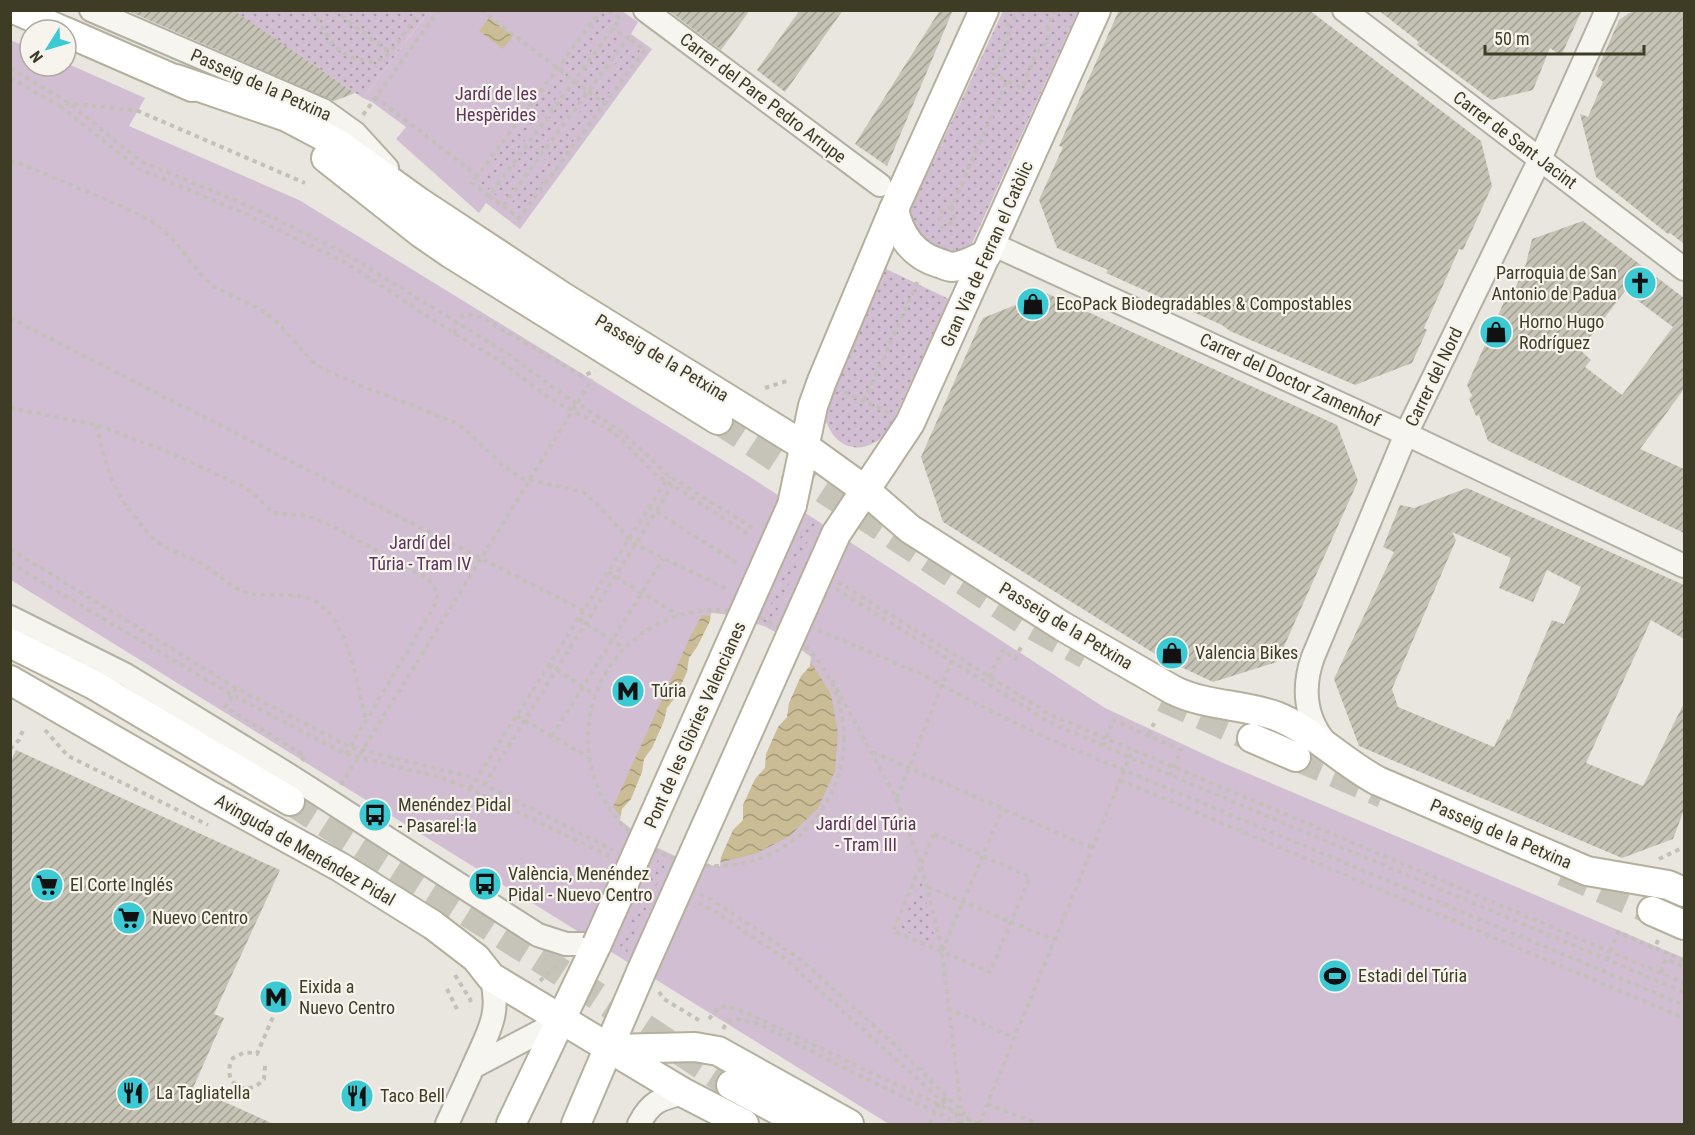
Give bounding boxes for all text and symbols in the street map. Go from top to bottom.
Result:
north arrow [18,18,78,78]
scale bar [1485,18,1644,56]
street label: Carrer del Pare Pedro Arrupe [676,28,851,167]
text: 50 m [1494,28,1529,49]
street label: Passeig de la Petxina [188,44,335,125]
text: N [26,47,47,66]
park label: Jardí de les Hespèrides [455,83,537,125]
street label: Carrer de Sant Jacint [1449,86,1581,193]
street label: Gran Via de Ferran el Catòlic [936,158,1037,350]
place label: Parroquia de San Antonio de Padua [1491,262,1617,304]
church icon: Parroquia de San Antonio de Padua [1622,265,1658,301]
shop icon: EcoPack Biodegradables & Compostables [1015,286,1051,322]
place label: EcoPack Biodegradables & Compostables [1056,293,1352,314]
street label: Passeig de la Petxina [592,309,733,406]
place label: Horno Hugo Rodríguez [1519,311,1604,353]
shop icon: Horno Hugo Rodríguez [1478,314,1514,350]
street label: Carrer del Nord [1400,324,1467,430]
street label: Carrer del Doctor Zamenhof [1197,328,1384,431]
park label: Jardí del Túria - Tram IV [369,532,471,574]
street label: Passeig de la Petxina [996,577,1137,674]
street label: Pont de les Glòries Valencianes [639,618,750,831]
shop icon: Valencia Bikes [1154,635,1190,671]
place label: Valencia Bikes [1195,642,1298,663]
metro station icon: Túria [610,673,646,709]
place label: Túria [651,680,686,701]
street label: Avinguda de Menéndez Pidal [212,789,399,910]
place label: Menéndez Pidal - Pasarel·la [398,794,511,836]
street label: Passeig de la Petxina [1427,794,1575,873]
bus stop icon: Menéndez Pidal - Pasarel·la [357,797,393,833]
park label: Jardí del Túria - Tram III [816,813,916,855]
place label: València, Menéndez Pidal - Nuevo Centro [508,863,652,905]
bus stop icon: València, Menéndez Pidal - Nuevo Centro [467,866,503,902]
supermarket icon: El Corte Inglés [29,867,65,903]
place label: El Corte Inglés [70,874,173,895]
supermarket icon: Nuevo Centro [111,900,147,936]
place label: Nuevo Centro [152,907,248,928]
sports icon: Estadi del Túria [1317,958,1353,994]
place label: Estadi del Túria [1358,965,1467,986]
place label: Eixida a Nuevo Centro [299,976,395,1018]
metro station icon: Eixida a Nuevo Centro [258,979,294,1015]
restaurant icon: La Tagliatella [115,1075,151,1111]
restaurant icon: Taco Bell [339,1078,375,1114]
place label: La Tagliatella [156,1082,250,1103]
place label: Taco Bell [380,1085,445,1106]

